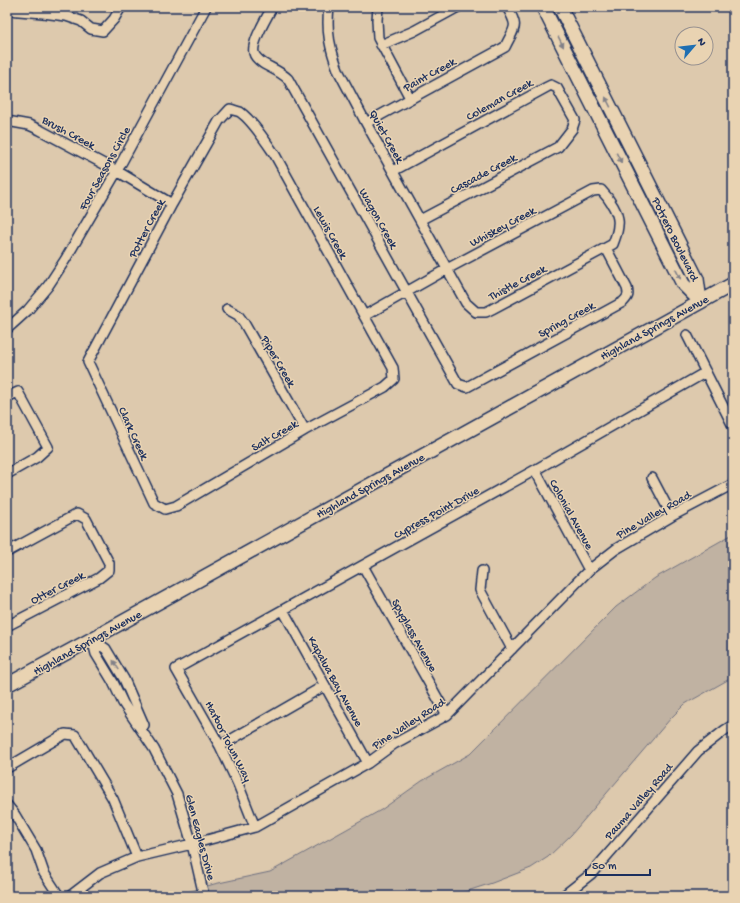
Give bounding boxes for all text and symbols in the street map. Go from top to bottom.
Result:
north arrow [674,26,714,66]
one-way arrow [558,36,564,48]
text: N [694,36,708,48]
street label: Paint Creek [400,55,460,96]
street label: Coleman Creek [464,76,537,125]
one-way arrow [605,96,611,108]
street label: Quiet Creek [365,108,406,167]
street label: Brush Creek [38,113,98,154]
street label: Four Seasons Circle [76,124,135,214]
street label: Cascade Creek [448,151,521,198]
one-way arrow [616,152,623,164]
street label: Wagon Creek [355,186,400,253]
street label: Potrero Boulevard [647,195,701,285]
street label: Potter Creek [126,196,170,262]
street label: Lewis Creek [309,204,350,263]
street label: Whiskey Creek [468,204,540,251]
street label: Thistle Creek [486,262,551,305]
one-way arrow [675,268,681,280]
street label: Highland Springs Avenue [598,293,712,364]
street label: Spring Creek [536,299,599,342]
street label: Piper Creek [256,333,298,392]
street label: Clark Creek [114,405,151,464]
street label: Salt Creek [249,417,302,456]
street label: Highland Springs Avenue [314,451,428,522]
street label: Colonial Avenue [545,477,596,553]
street label: Cypress Point Drive [392,484,483,543]
street label: Pine Valley Road [613,488,695,543]
street label: Otter Creek [29,568,89,608]
street label: Spyglass Avenue [387,597,439,676]
street label: Highland Springs Avenue [31,608,145,679]
street label: Kapalua Bay Avenue [304,634,365,730]
one-way arrow [112,660,120,670]
street label: Pine Valley Road [369,695,449,754]
street label: Harbor Town Way [201,699,254,785]
street label: Pauma Valley Road [602,760,677,844]
street label: Glen Eagles Drive [181,793,217,883]
scale bar [586,851,650,877]
text: 50 m [592,860,617,874]

